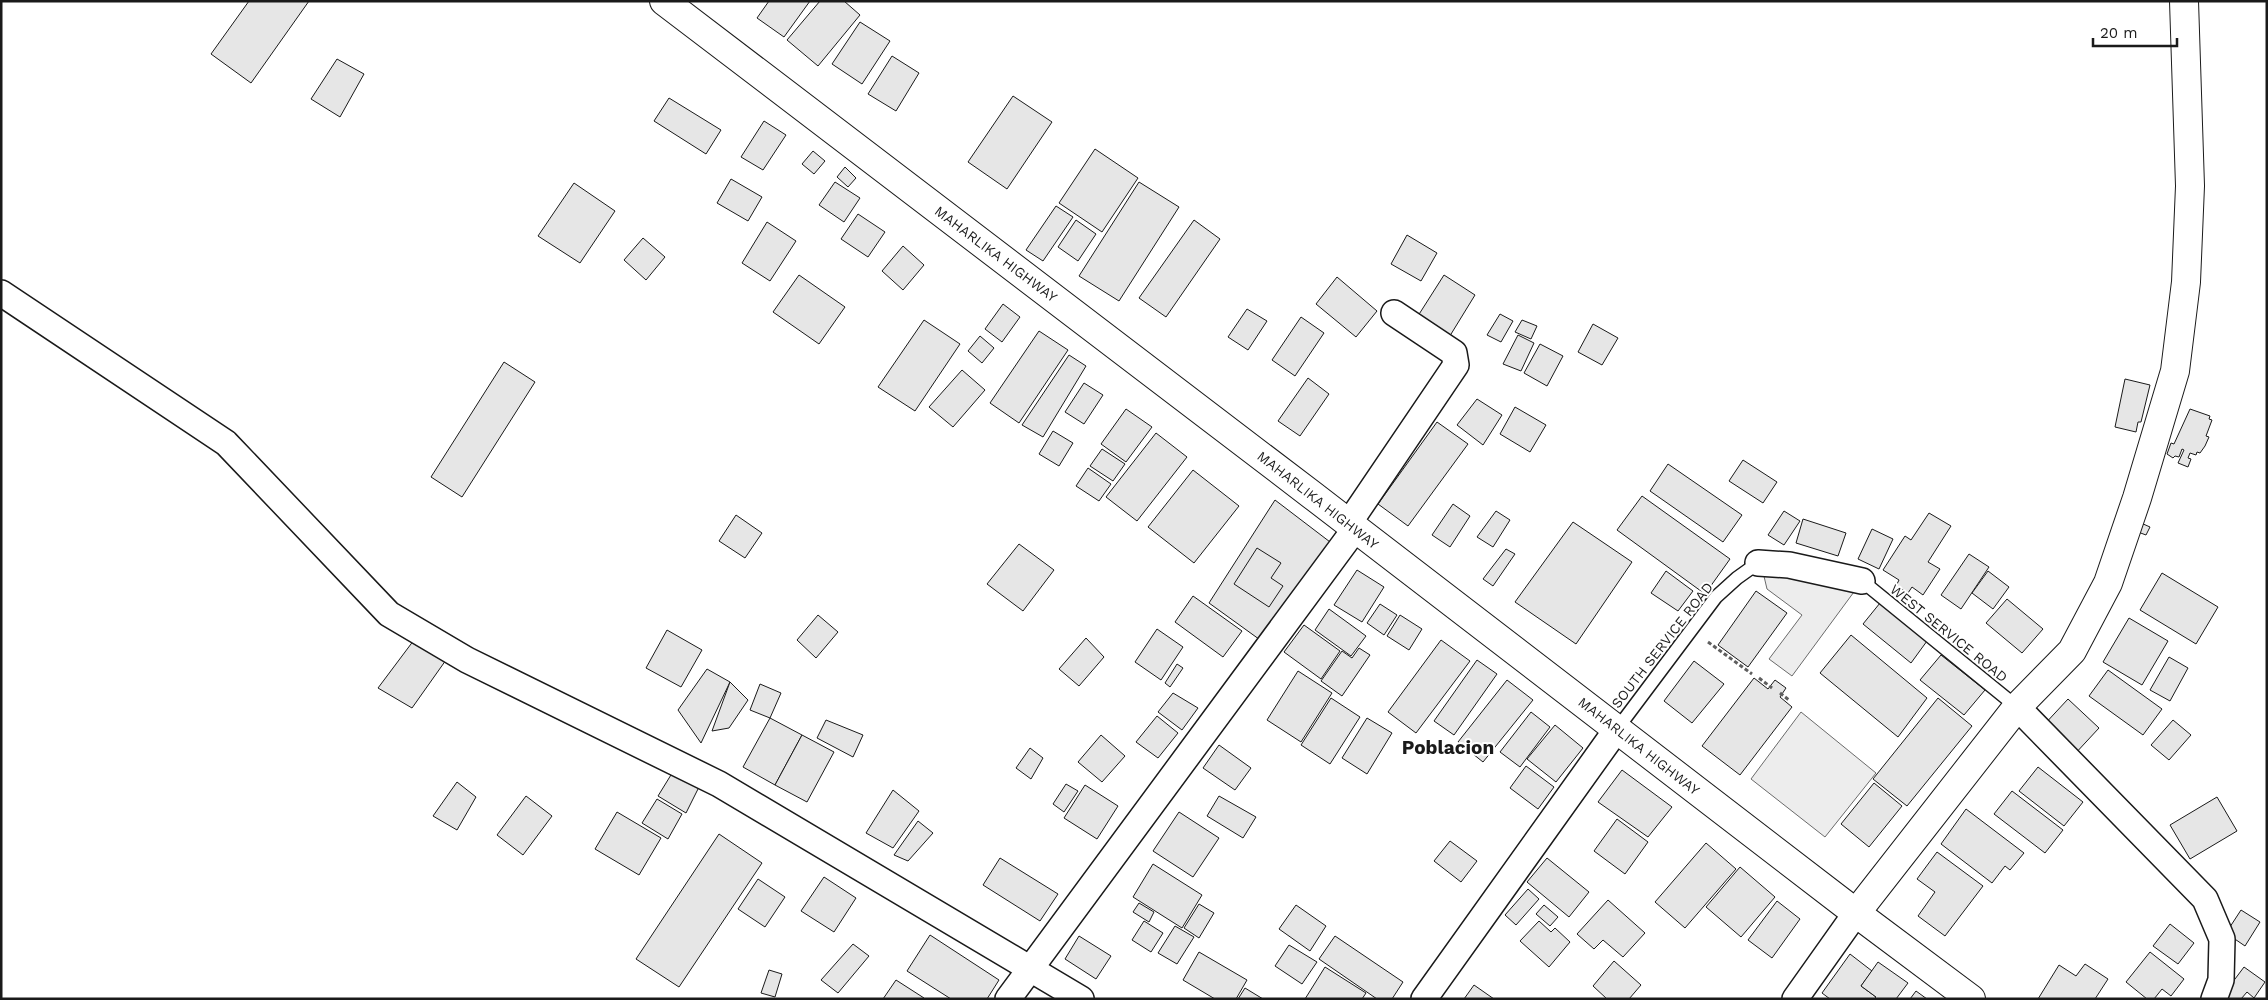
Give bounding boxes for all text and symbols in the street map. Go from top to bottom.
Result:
scale bar [2093,15,2177,47]
text: 20 m [2100,24,2138,42]
street label: MAHARLIKA HIGHWAY [932,203,1060,305]
street label: MAHARLIKA HIGHWAY [1254,448,1382,552]
street label: SOUTH SERVICE ROAD [1608,579,1716,711]
street label: WEST SERVICE ROAD [1887,581,2011,685]
street label: MAHARLIKA HIGHWAY [1575,694,1703,798]
district label: Poblacion [1402,736,1494,759]

